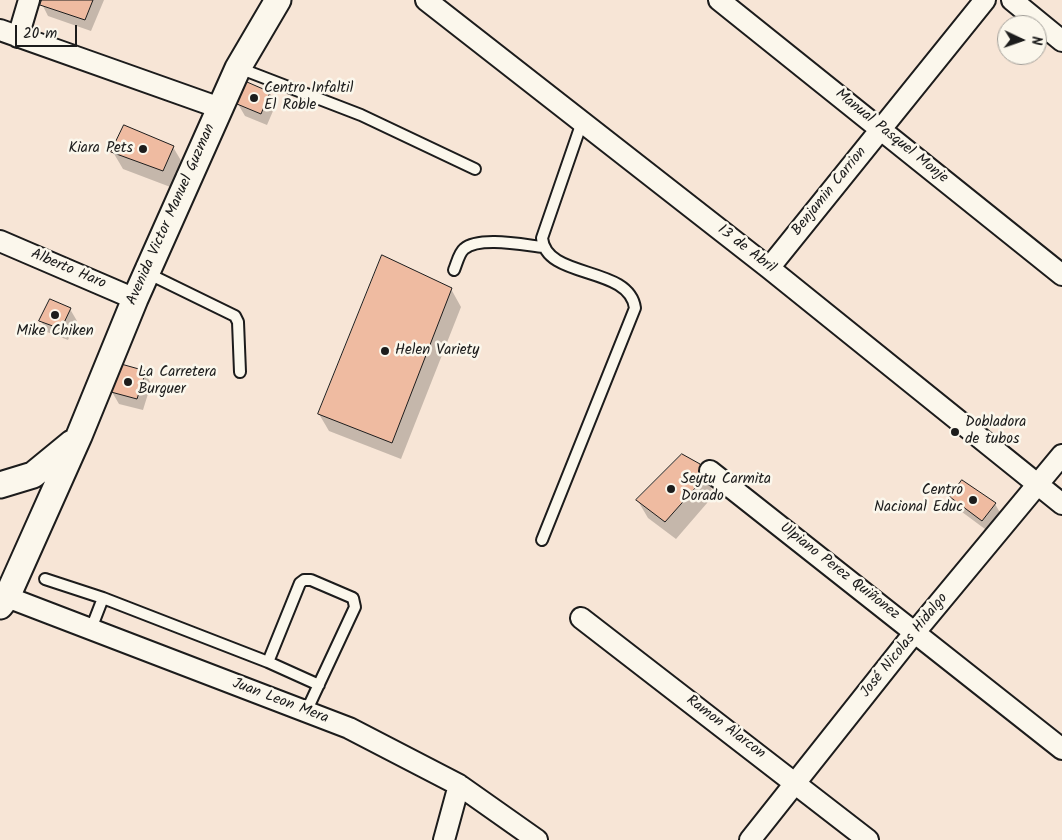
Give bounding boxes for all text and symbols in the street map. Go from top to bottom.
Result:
scale bar [18,15,80,47]
north arrow [997,15,1047,65]
text: 20 m [23,22,57,46]
text: N [1025,36,1047,46]
place label: Centro Infaltil El Roble [264,80,353,115]
street label: Manual Pasquel Monje [831,86,951,188]
marker: Centro Infaltil El Roble [248,92,260,104]
street label: Avenida Victor Manuel Guzman [124,122,220,308]
place label: Kiara Pets [68,140,133,158]
marker: Kiara Pets [137,143,149,155]
street label: Benjamin Carrion [789,144,871,240]
street label: 13 de Abril [713,222,779,278]
street label: Alberto Haro [28,246,108,294]
marker: Mike Chiken [49,309,61,321]
place label: Mike Chiken [16,323,94,341]
place label: Helen Variety [395,342,479,360]
marker: Helen Variety [379,345,391,357]
place label: La Carretera Burguer [138,364,216,399]
marker: La Carretera Burguer [122,376,134,388]
place label: Dobladora de tubos [965,414,1026,449]
marker: Dobladora de tubos [949,426,961,438]
place label: Seytu Carmita Dorado [681,471,771,506]
place label: Centro Nacional Educ [874,482,963,517]
marker: Seytu Carmita Dorado [665,483,677,495]
marker: Centro Nacional Educ [967,494,979,506]
street label: Ulpiano Perez Quiñonez [776,520,902,624]
street label: José Nicolas Hidalgo [857,590,953,702]
street label: Juan Leon Mera [229,675,331,729]
street label: Ramon Alarcon [682,692,768,764]

